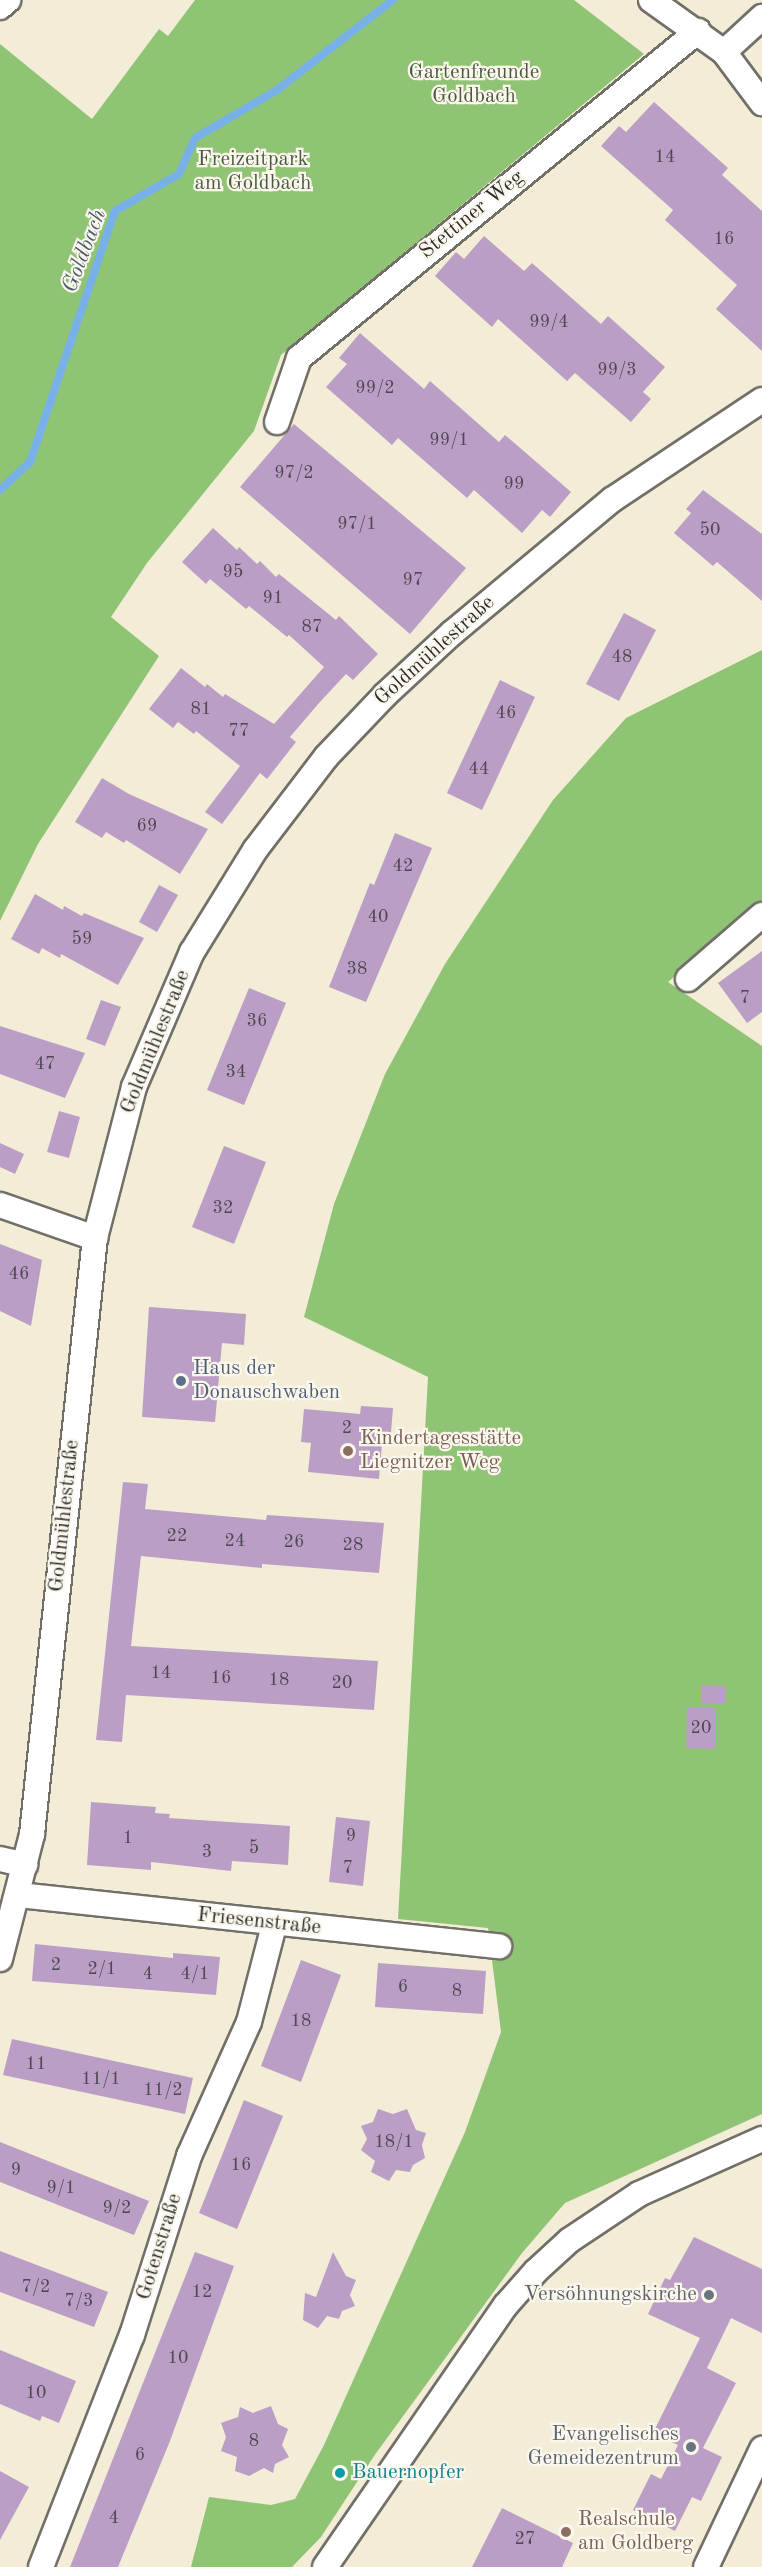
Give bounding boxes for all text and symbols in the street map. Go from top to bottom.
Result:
park label: Gartenfreunde Goldbach [409,60,539,110]
house number: 14 [655,146,675,168]
park label: Freizeitpark am Goldbach [195,147,311,197]
street label: Stettiner Weg [415,165,529,265]
water label: Goldbach [57,205,113,297]
house number: 16 [714,228,734,250]
house number: 99/4 [529,311,569,333]
house number: 99/3 [597,359,637,381]
house number: 99/2 [355,377,395,399]
house number: 99/1 [429,429,469,451]
house number: 97/2 [274,462,314,484]
house number: 99 [504,473,524,495]
house number: 97/1 [337,513,377,535]
house number: 50 [700,519,720,541]
house number: 95 [223,561,243,583]
house number: 97 [403,569,423,591]
house number: 91 [263,587,283,609]
street label: Goldmühlestraße [370,590,500,712]
house number: 87 [302,616,322,638]
house number: 48 [612,646,632,668]
house number: 81 [191,698,211,720]
house number: 46 [496,702,516,724]
house number: 77 [229,720,249,742]
house number: 44 [469,758,489,780]
house number: 69 [137,815,157,837]
house number: 42 [393,855,413,877]
house number: 40 [368,906,388,928]
house number: 59 [72,928,92,950]
house number: 38 [347,958,367,980]
street label: Goldmühlestraße [116,966,196,1118]
house number: 7 [740,987,750,1009]
house number: 36 [247,1010,267,1032]
house number: 47 [35,1053,55,1075]
house number: 34 [226,1061,246,1083]
house number: 32 [213,1197,233,1219]
house number: 46 [9,1263,29,1285]
place label: Haus der Donauschwaben [193,1356,340,1406]
marker: Haus der Donauschwaben [174,1374,188,1388]
house number: 2 [342,1417,352,1439]
place label: Kindertagesstätte Liegnitzer Weg [360,1426,521,1476]
street label: Goldmühlestraße [44,1439,86,1593]
marker: Kindertagesstätte Liegnitzer Weg [341,1444,355,1458]
house number: 22 [167,1525,187,1547]
house number: 24 [225,1530,245,1552]
house number: 26 [284,1531,304,1553]
house number: 28 [343,1534,363,1556]
house number: 14 [151,1662,171,1684]
house number: 16 [211,1667,231,1689]
house number: 18 [269,1669,289,1691]
house number: 20 [332,1672,352,1694]
house number: 20 [691,1717,711,1739]
house number: 9 [346,1825,356,1847]
house number: 1 [123,1827,133,1849]
house number: 5 [249,1837,259,1859]
house number: 3 [202,1841,212,1863]
house number: 7 [343,1857,353,1879]
street label: Friesenstraße [196,1903,322,1941]
house number: 2 [51,1954,61,1976]
house number: 2/1 [88,1958,116,1980]
house number: 4 [143,1963,153,1985]
house number: 4/1 [181,1963,209,1985]
house number: 6 [398,1976,408,1998]
house number: 8 [452,1980,462,2002]
house number: 18 [291,2010,311,2032]
house number: 11 [26,2053,46,2075]
house number: 11/1 [81,2068,121,2090]
house number: 11/2 [143,2079,183,2101]
house number: 18/1 [374,2131,414,2153]
house number: 16 [231,2154,251,2176]
house number: 9 [11,2159,21,2181]
house number: 9/1 [47,2177,75,2199]
street label: Gotenstraße [132,2191,188,2303]
house number: 9/2 [103,2197,131,2219]
house number: 7/2 [22,2276,50,2298]
house number: 12 [192,2281,212,2303]
place label: Versöhnungskirche [524,2282,697,2308]
marker: Versöhnungskirche [702,2288,716,2302]
house number: 7/3 [65,2290,93,2312]
house number: 10 [168,2347,188,2369]
house number: 10 [26,2382,46,2404]
place label: Evangelisches Gemeidezentrum [528,2422,679,2472]
house number: 8 [249,2430,259,2452]
marker: Evangelisches Gemeidezentrum [684,2440,698,2454]
house number: 6 [135,2444,145,2466]
place label: Bauernopfer [352,2460,464,2486]
marker: Bauernopfer [333,2466,347,2480]
house number: 4 [109,2507,119,2529]
place label: Realschule am Goldberg [578,2507,693,2557]
marker: Realschule am Goldberg [559,2525,573,2539]
house number: 27 [515,2528,535,2550]

